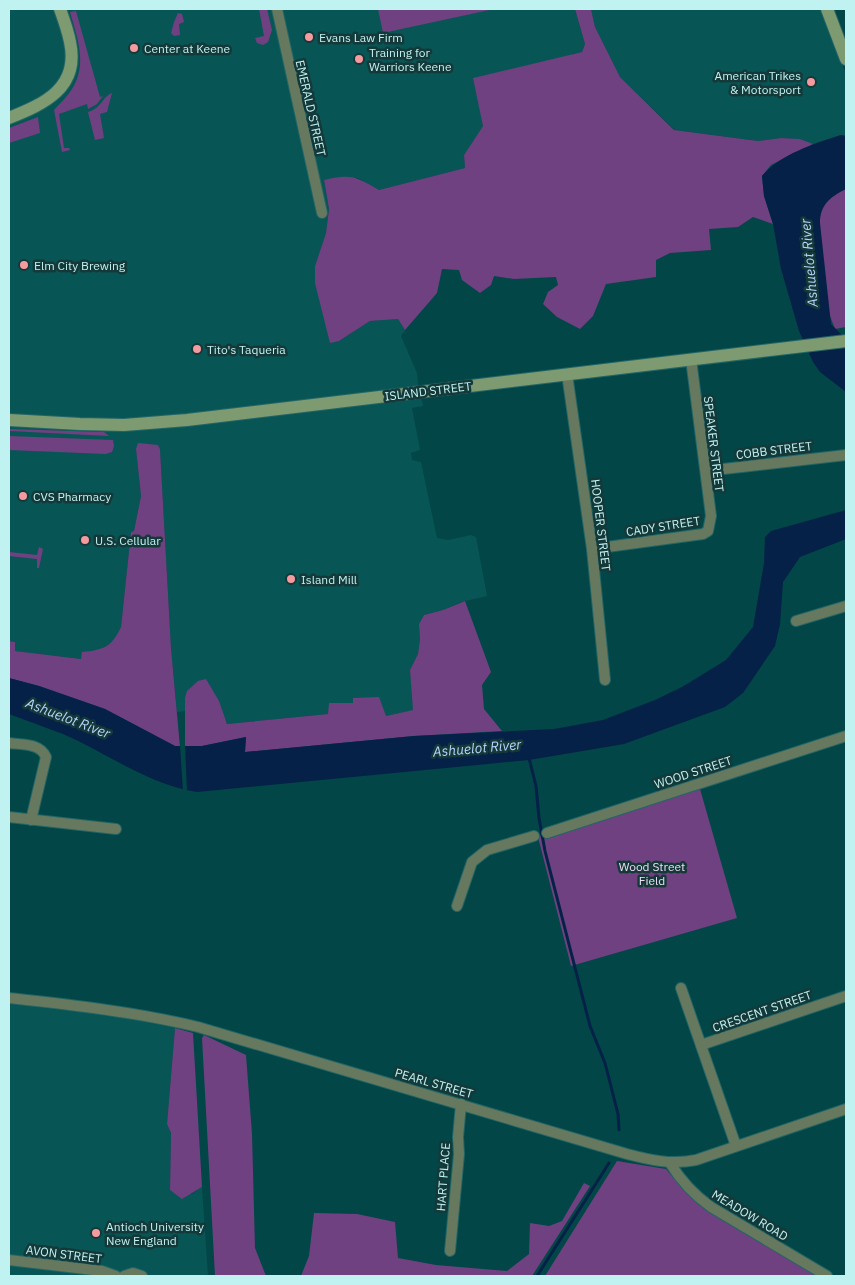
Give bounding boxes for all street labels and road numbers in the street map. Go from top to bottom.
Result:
street label: EMERALD STREET [293,58,329,158]
street label: ISLAND STREET [384,378,472,404]
street label: SPEAKER STREET [701,395,727,493]
street label: COBB STREET [735,438,813,462]
street label: HOOPER STREET [588,478,614,572]
street label: CADY STREET [625,513,701,539]
street label: WOOD STREET [652,752,734,792]
street label: CRESCENT STREET [710,987,814,1035]
street label: PEARL STREET [393,1065,475,1101]
street label: HART PLACE [433,1142,453,1212]
street label: MEADOW ROAD [709,1186,791,1244]
street label: AVON STREET [25,1242,103,1266]

